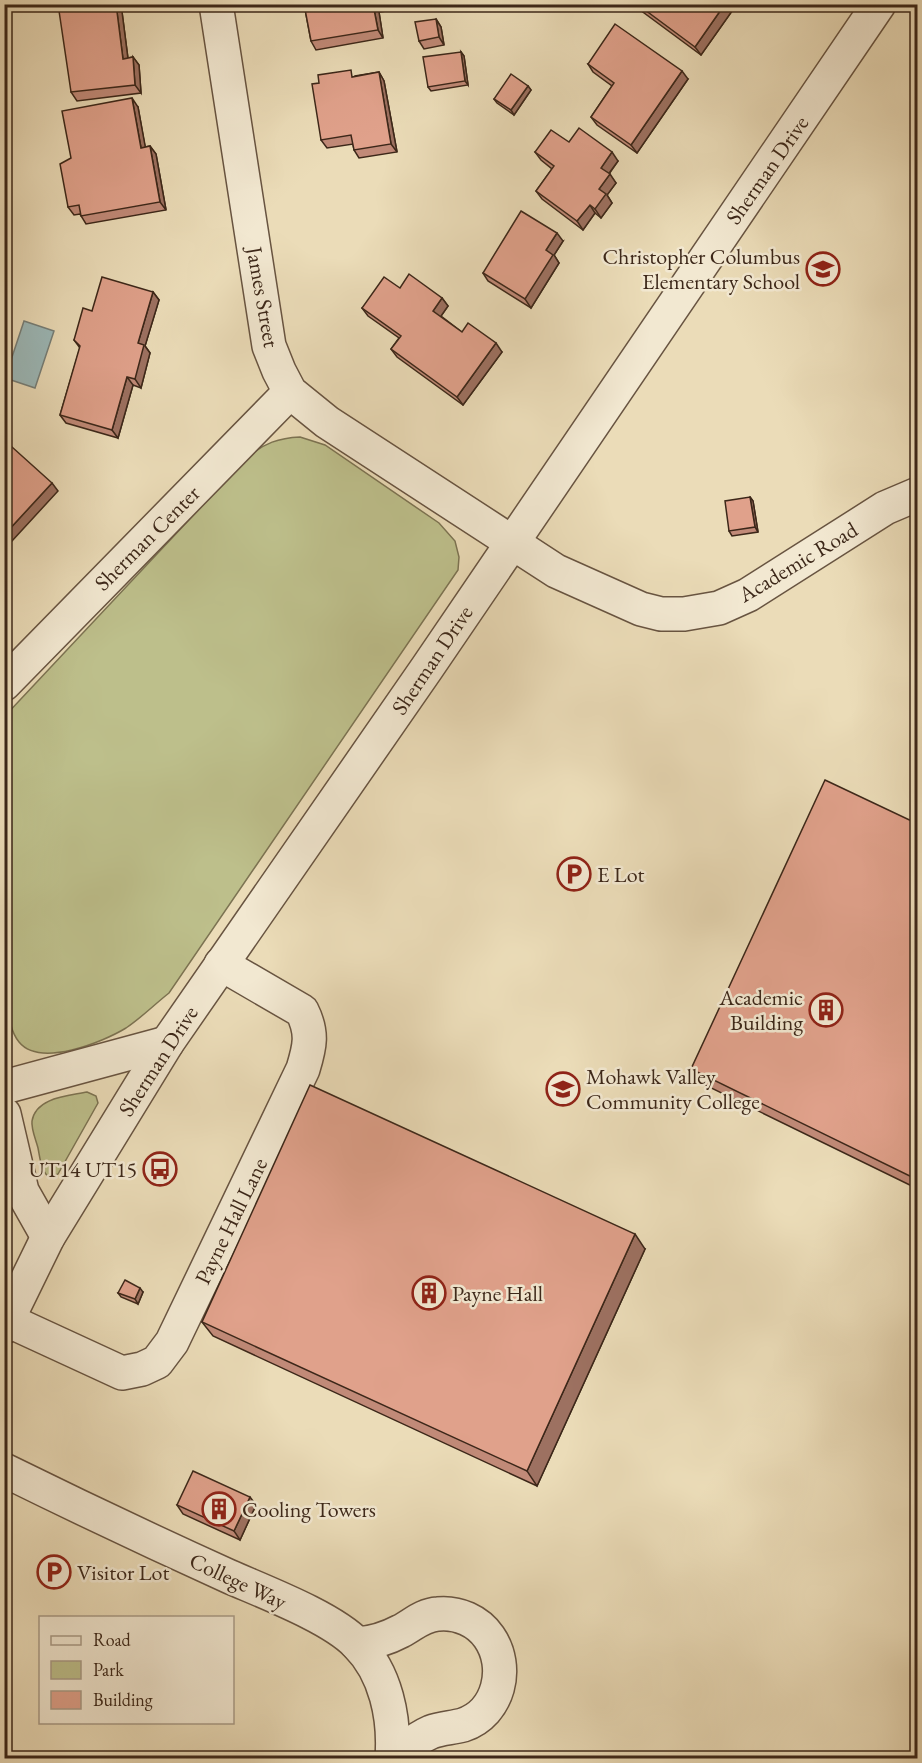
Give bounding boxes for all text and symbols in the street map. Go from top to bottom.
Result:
street label: Sherman Drive [719,110,815,230]
street label: James Street [240,242,286,350]
place label: Christopher Columbus Elementary School [602,242,800,296]
school or university icon: Christopher Columbus Elementary School [805,251,841,287]
street label: Sherman Center [88,478,207,597]
street label: Academic Road [732,515,864,610]
street label: Sherman Drive [385,599,480,720]
parking icon: E Lot [556,856,592,892]
place label: E Lot [597,860,645,889]
place label: Academic Building [718,983,803,1037]
building icon: Academic Building [808,992,844,1028]
street label: Sherman Drive [111,1000,205,1122]
place label: Mohawk Valley Community College [586,1062,760,1116]
school or university icon: Mohawk Valley Community College [545,1071,581,1107]
bus stop icon: UT14 UT15 [142,1151,178,1187]
street label: Payne Hall Lane [188,1153,274,1289]
place label: UT14 UT15 [28,1155,137,1184]
building icon: Payne Hall [411,1275,447,1311]
place label: Payne Hall [452,1279,543,1308]
building icon: Cooling Towers [201,1491,237,1527]
place label: Cooling Towers [242,1495,376,1524]
street label: College Way [185,1546,292,1616]
parking icon: Visitor Lot [36,1554,72,1590]
place label: Visitor Lot [77,1558,170,1587]
legend [39,1616,234,1724]
text: Road [93,1628,132,1651]
text: Park [93,1658,124,1681]
text: Building [93,1688,153,1711]

